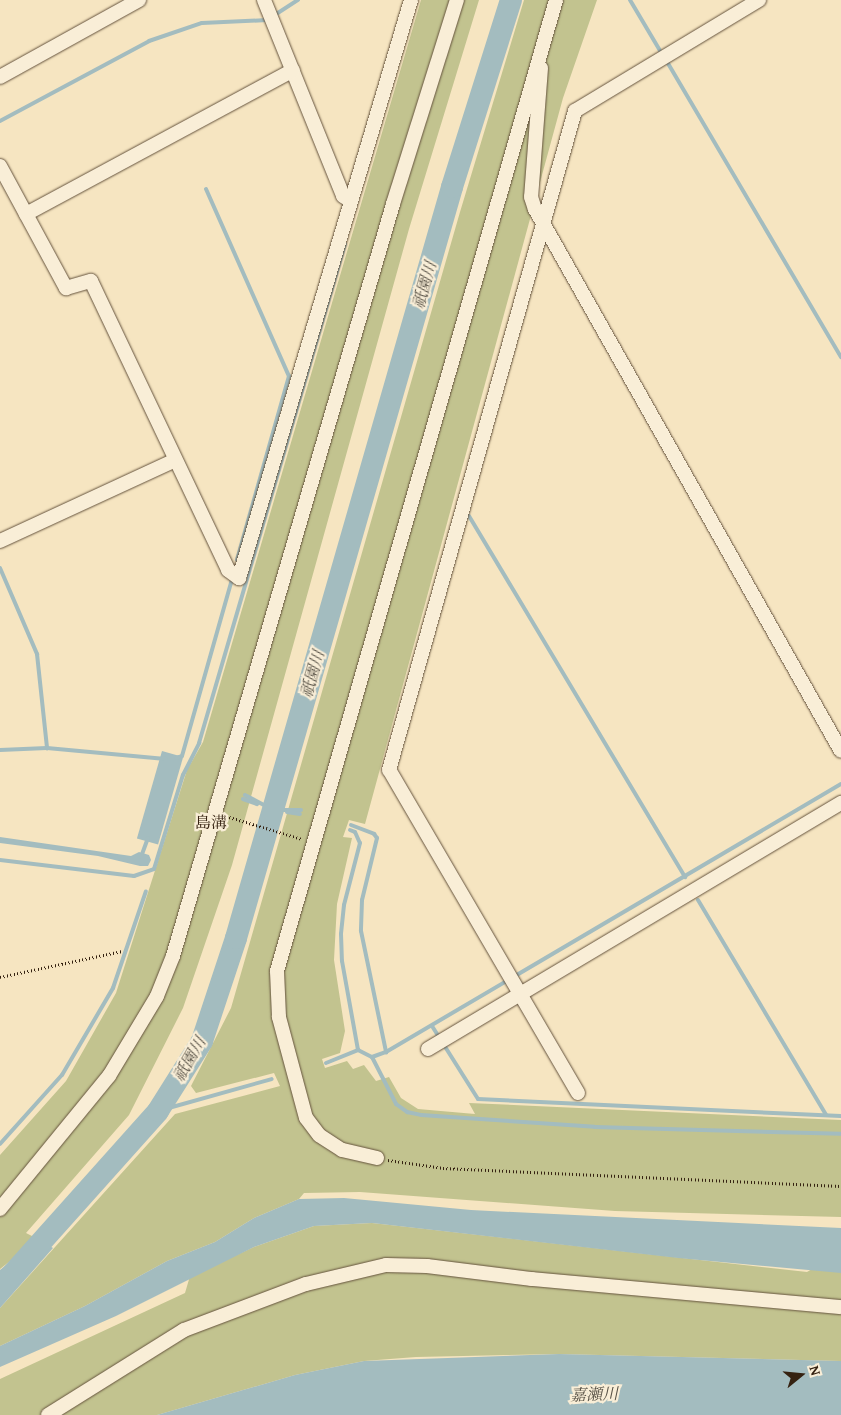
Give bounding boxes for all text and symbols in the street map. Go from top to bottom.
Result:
water label: 祇園川 [408,259,440,311]
water label: 祇園川 [296,648,328,700]
district label: 島溝 [195,812,227,832]
water label: 祇園川 [169,1033,209,1085]
north arrow [776,1350,826,1400]
text: N [804,1363,826,1378]
water label: 嘉瀬川 [570,1384,618,1404]

